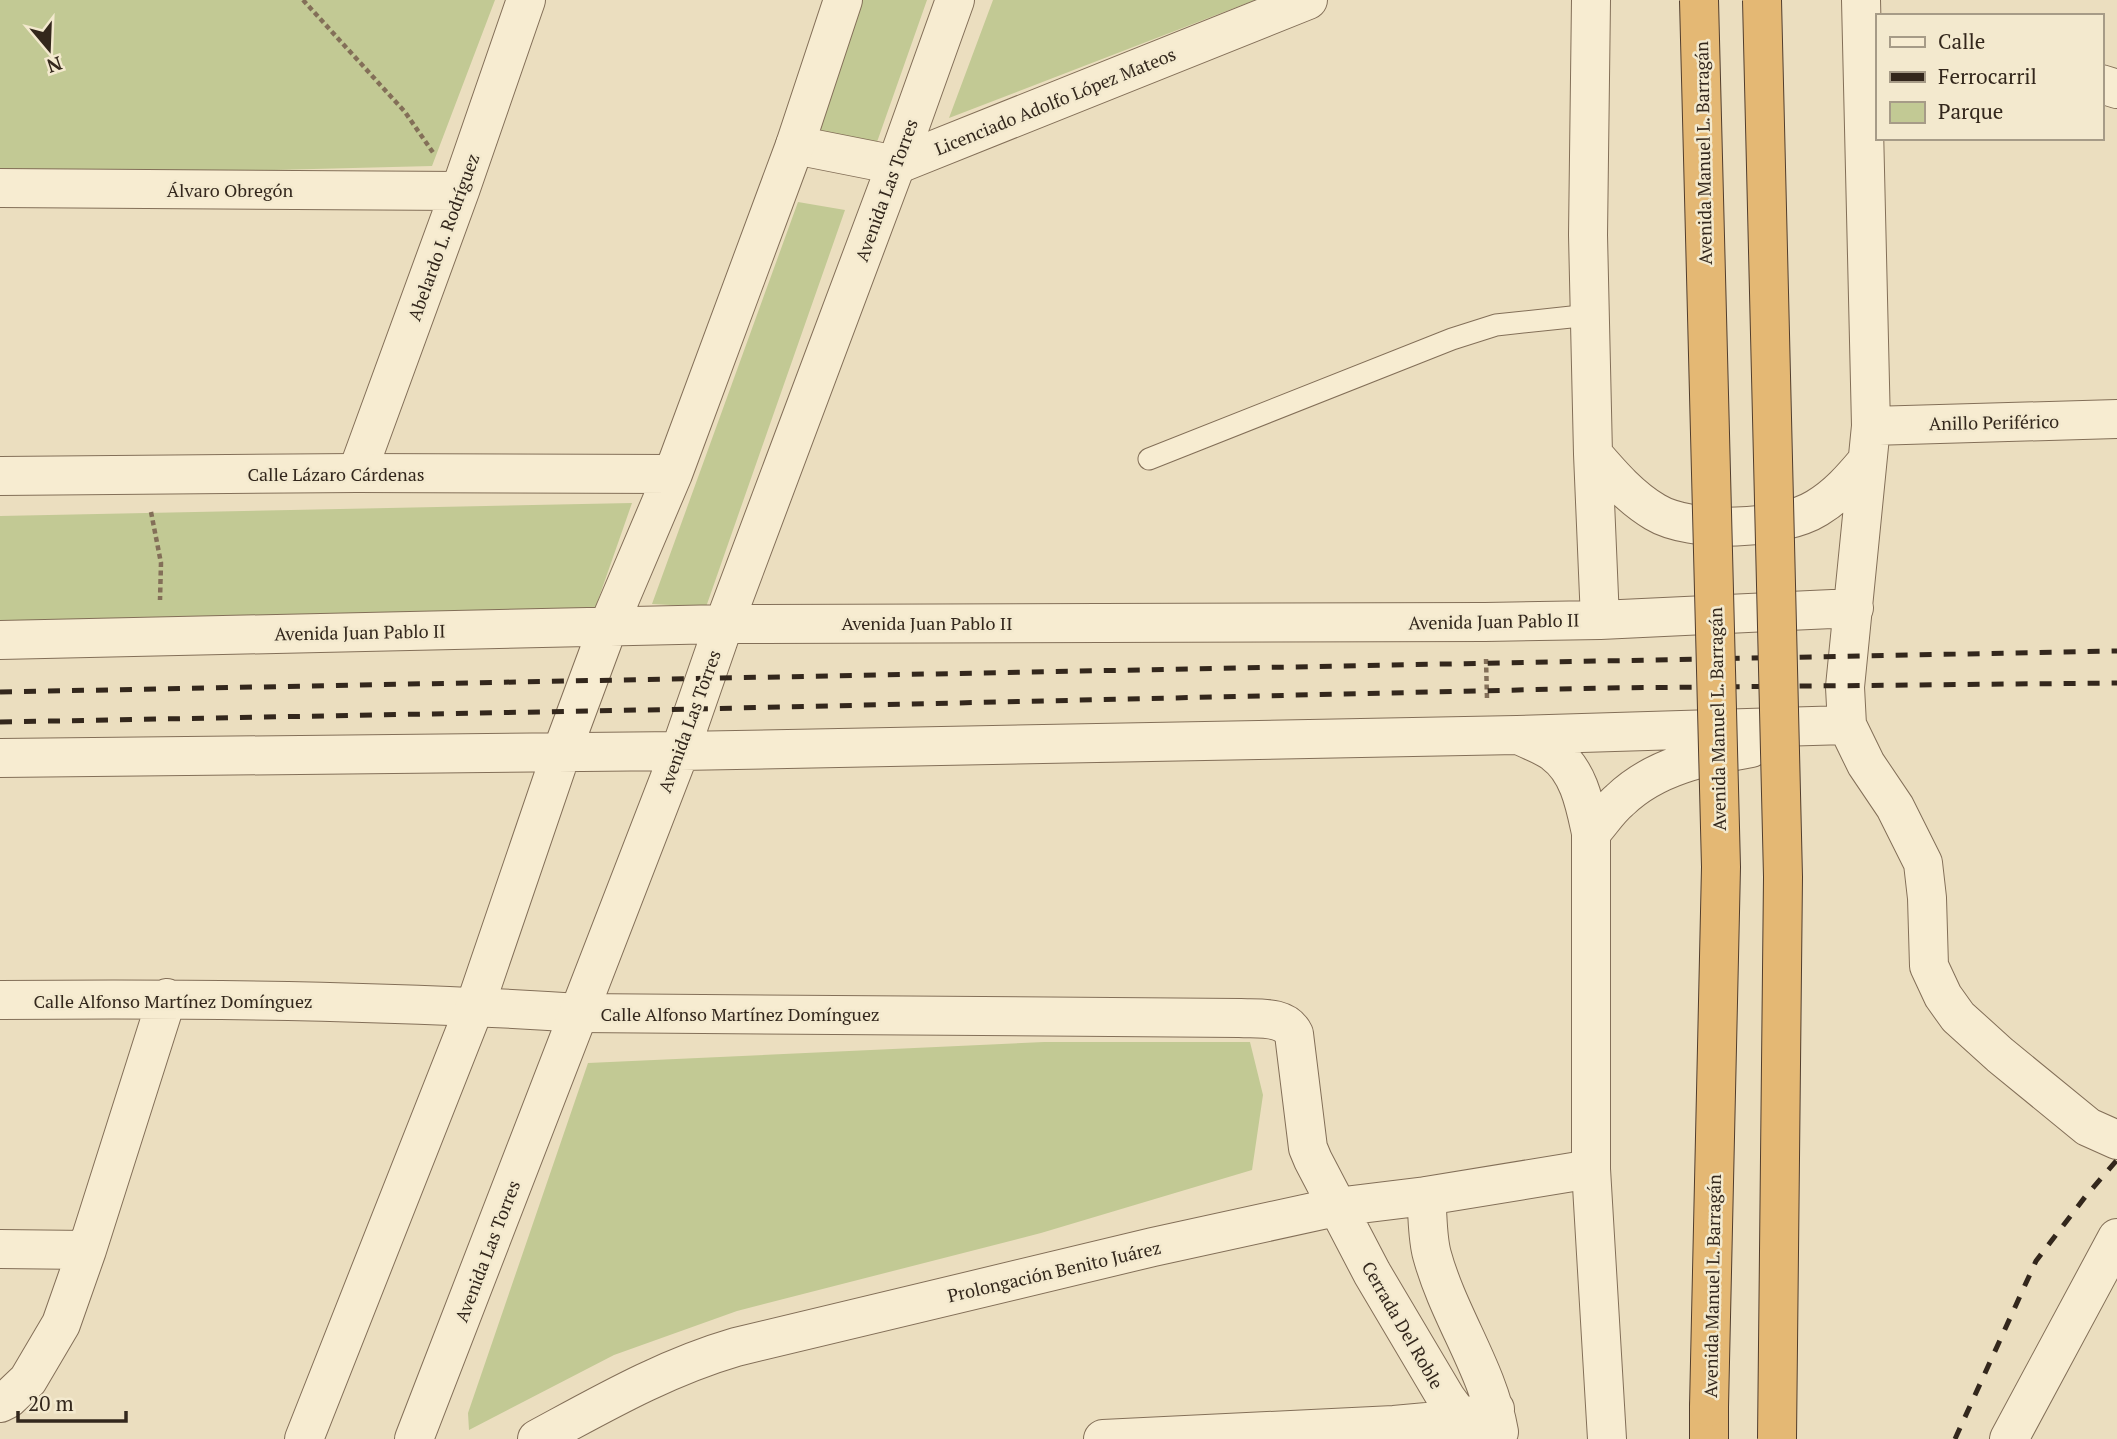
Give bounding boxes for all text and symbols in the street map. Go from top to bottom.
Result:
north arrow [14,14,84,84]
legend [1876,14,2103,140]
text: Calle [1938,27,1985,55]
street label: Avenida Manuel L. Barragán [1689,41,1717,265]
street label: Licenciado Adolfo López Mateos [931,42,1179,160]
text: N [43,51,66,80]
text: Ferrocarril [1938,62,2037,90]
text: Parque [1938,97,2003,125]
street label: Avenida Las Torres [849,115,923,265]
street label: Abelardo L. Rodríguez [402,150,484,324]
street label: Álvaro Obregón [167,178,293,202]
street label: Anillo Periférico [1929,409,2059,435]
street label: Calle Lázaro Cárdenas [247,462,425,486]
street label: Avenida Manuel L. Barragán [1703,607,1731,831]
street label: Avenida Juan Pablo II [1408,608,1580,634]
street label: Avenida Juan Pablo II [841,611,1013,635]
street label: Avenida Juan Pablo II [274,619,446,645]
street label: Avenida Las Torres [652,646,726,796]
street label: Calle Alfonso Martínez Domínguez [33,989,313,1013]
street label: Calle Alfonso Martínez Domínguez [600,1002,880,1026]
street label: Avenida Manuel L. Barragán [1698,1174,1726,1398]
street label: Avenida Las Torres [449,1177,525,1325]
street label: Prolongación Benito Juárez [945,1235,1163,1307]
street label: Cerrada Del Roble [1357,1257,1449,1393]
scale bar [18,1380,126,1424]
text: 20 m [28,1389,74,1417]

